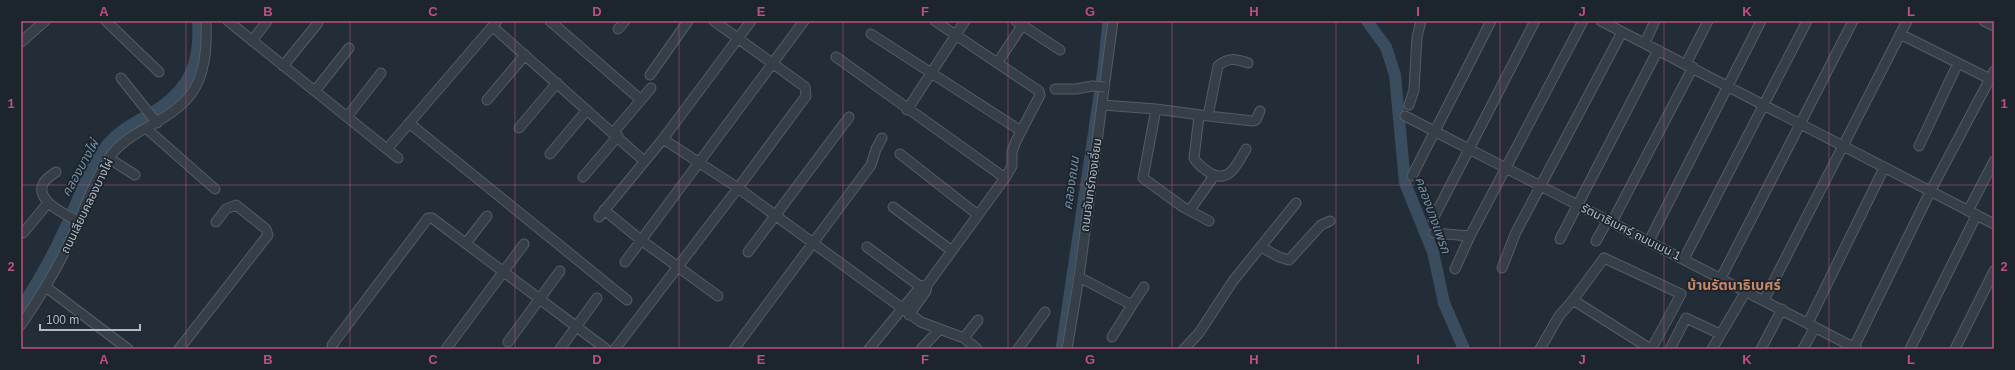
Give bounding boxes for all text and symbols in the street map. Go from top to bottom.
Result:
text: A [99,4,109,19]
text: B [263,4,273,19]
text: C [428,4,438,19]
text: D [592,4,602,19]
text: E [757,4,766,19]
text: F [921,4,929,19]
text: G [1085,4,1095,19]
text: H [1249,4,1259,19]
text: I [1416,4,1420,19]
text: J [1578,4,1586,19]
text: K [1742,4,1752,19]
text: L [1907,4,1915,19]
text: 1 [7,96,15,111]
text: 1 [2000,96,2008,111]
water label: คลองบางไผ่ [58,135,103,199]
street label: ถนนจันทร์ทองเอี่ยม [1076,137,1104,233]
water label: คลองถนน [1060,154,1082,211]
street label: ถนนเลียบคลองบางไผ่ [58,156,116,256]
water label: คลองบางแพรก [1412,175,1454,256]
street label: รัตนาธิเบศร์ ถนนเมน 1 [1579,201,1683,263]
text: 2 [7,259,15,274]
text: 2 [2000,259,2008,274]
district label: บ้านรัตนาธิเบศร์ [1687,277,1781,293]
scale bar [40,306,140,332]
text: 100 m [46,313,79,327]
text: A [99,352,109,367]
text: B [263,352,273,367]
text: C [428,352,438,367]
text: D [592,352,602,367]
text: E [757,352,766,367]
text: F [921,352,929,367]
text: G [1085,352,1095,367]
text: H [1249,352,1259,367]
text: I [1416,352,1420,367]
text: J [1578,352,1586,367]
text: K [1742,352,1752,367]
text: L [1907,352,1915,367]

